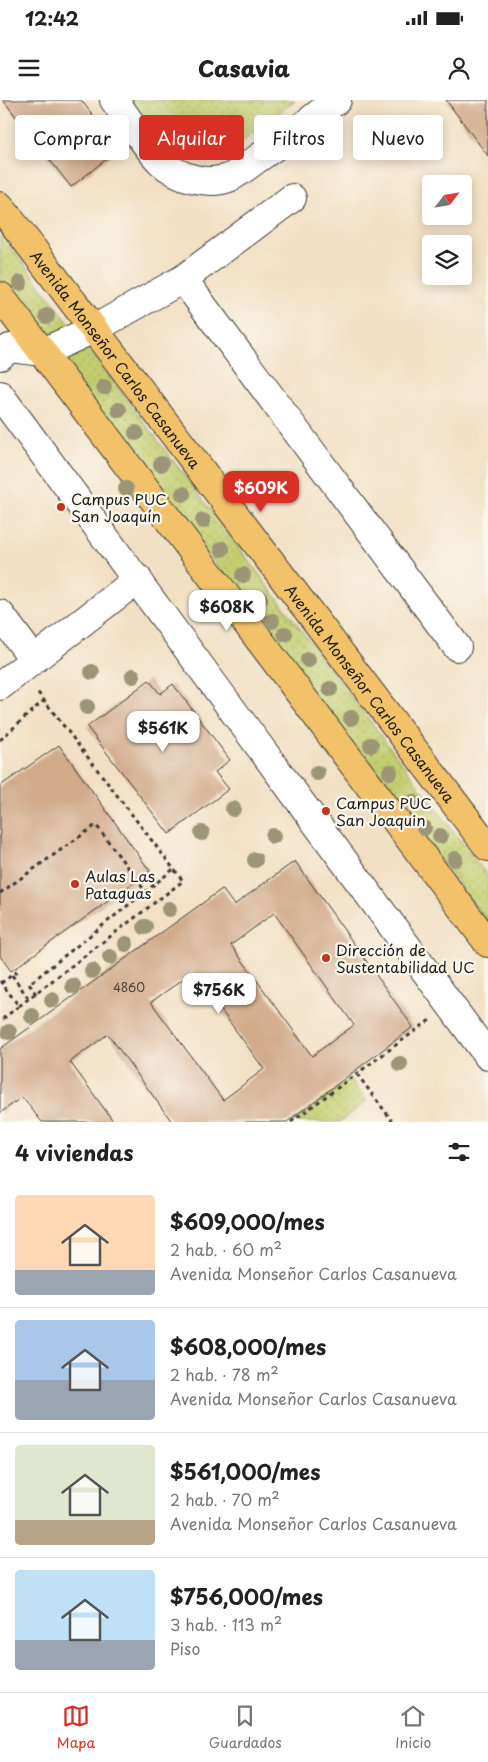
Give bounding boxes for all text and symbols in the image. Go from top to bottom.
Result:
text: 12:42 [25,4,79,32]
text: Casavia [198,51,290,84]
icon: menu [15,54,43,82]
icon: person [445,54,473,82]
chip: Comprar [15,115,129,160]
chip: Alquilar [139,115,244,160]
chip: Filtros [254,115,343,160]
chip: Nuevo [353,115,443,160]
north arrow [422,175,472,225]
map controls [422,175,472,285]
button: layers [422,235,472,285]
street label: Avenida Monseñor Carlos Casanueva [26,245,207,473]
pin: $609K [226,470,296,513]
text: $609K [234,475,288,499]
place label: Campus PUC San Joaquín [71,487,167,527]
marker: Campus PUC San Joaquín [55,501,67,513]
street label: Avenida Monseñor Carlos Casanueva [280,579,462,808]
pin: $608K [192,590,262,632]
text: $608K [200,594,254,618]
pin: $561K [128,710,198,753]
text: $561K [138,715,188,739]
place label: Campus PUC San Joaquin [336,791,432,831]
marker: Campus PUC San Joaquin [320,805,332,817]
place label: Aulas Las Pataguas [85,864,155,904]
marker: Aulas Las Pataguas [69,878,81,890]
place label: Dirección de Sustentabilidad UC [336,938,475,978]
marker: Dirección de Sustentabilidad UC [320,952,332,964]
pin: $756K [184,972,254,1015]
text: $756K [193,977,245,1001]
house number: 4860 [113,978,145,996]
text: 4 viviendas [15,1136,134,1168]
icon: filters [445,1138,473,1166]
text: $609,000/mes [170,1205,325,1237]
icon: home [55,1215,115,1275]
text: 2 hab. · 60 m² [170,1237,282,1261]
text: Avenida Monseñor Carlos Casanueva [170,1261,457,1285]
text: $608,000/mes [170,1330,326,1362]
icon: home [55,1340,115,1400]
text: 2 hab. · 78 m² [170,1362,279,1386]
text: Avenida Monseñor Carlos Casanueva [170,1386,457,1410]
text: $561,000/mes [170,1455,321,1487]
icon: home [55,1465,115,1525]
text: 2 hab. · 70 m² [170,1487,280,1511]
text: Avenida Monseñor Carlos Casanueva [170,1511,457,1535]
text: $756,000/mes [170,1580,323,1612]
icon: home [55,1590,115,1650]
text: 3 hab. · 113 m² [170,1612,282,1636]
text: Piso [170,1636,200,1660]
tab: Mapa [57,1702,95,1753]
tab: Guardados [209,1702,282,1753]
tab: Inicio [395,1702,431,1753]

